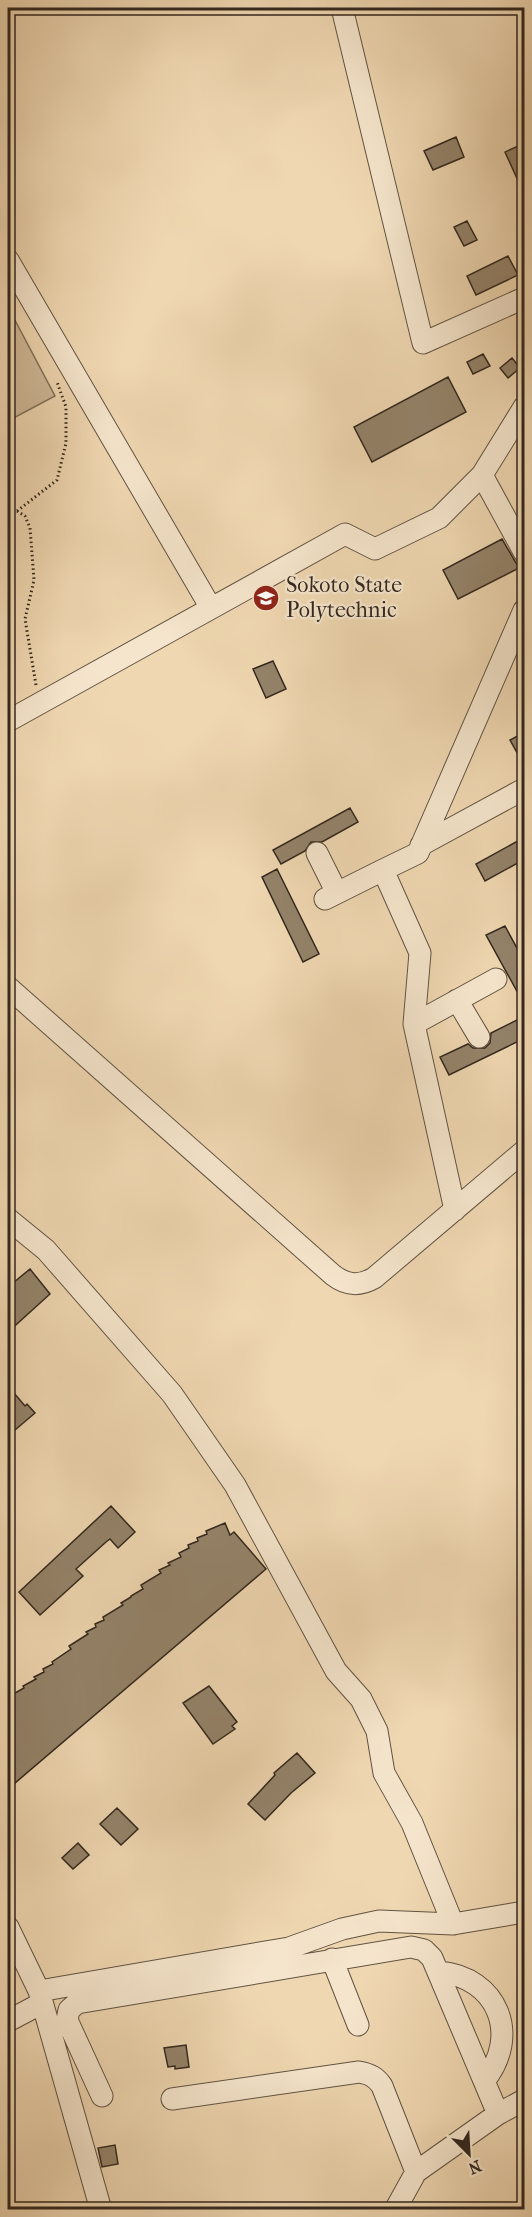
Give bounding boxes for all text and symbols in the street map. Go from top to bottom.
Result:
place label: Sokoto State Polytechnic [286,572,402,623]
school or university icon: Sokoto State Polytechnic [251,583,281,613]
north arrow [439,2124,499,2184]
text: N [465,2156,484,2179]

